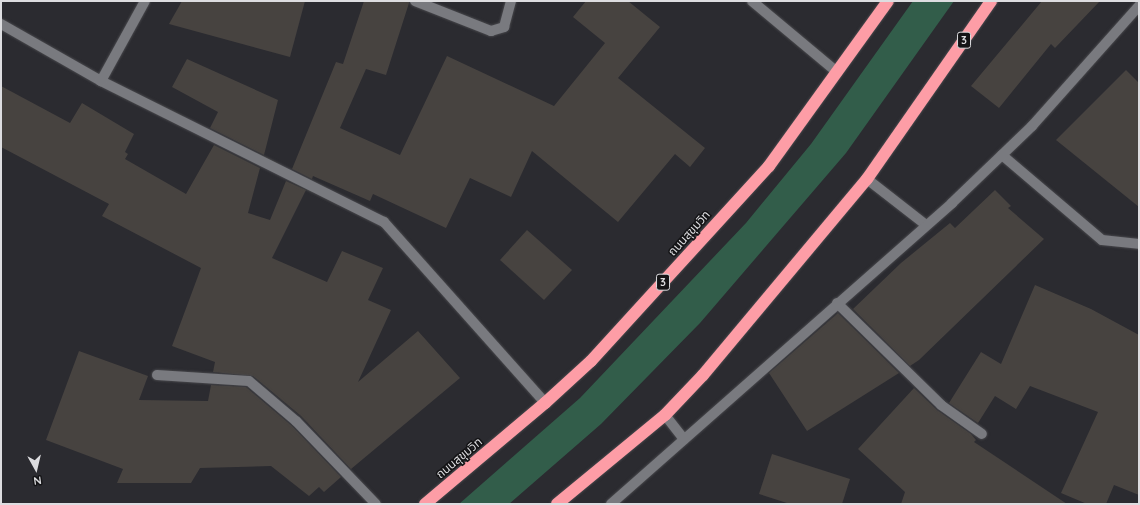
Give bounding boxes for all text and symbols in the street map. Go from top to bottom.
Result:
road number: 3 [957,31,971,49]
street label: ถนนสุขุมวิท [665,207,713,259]
road number: 3 [656,273,670,291]
street label: ถนนสุขุมวิท [433,435,485,481]
north arrow [16,449,56,489]
text: N [33,473,43,488]

